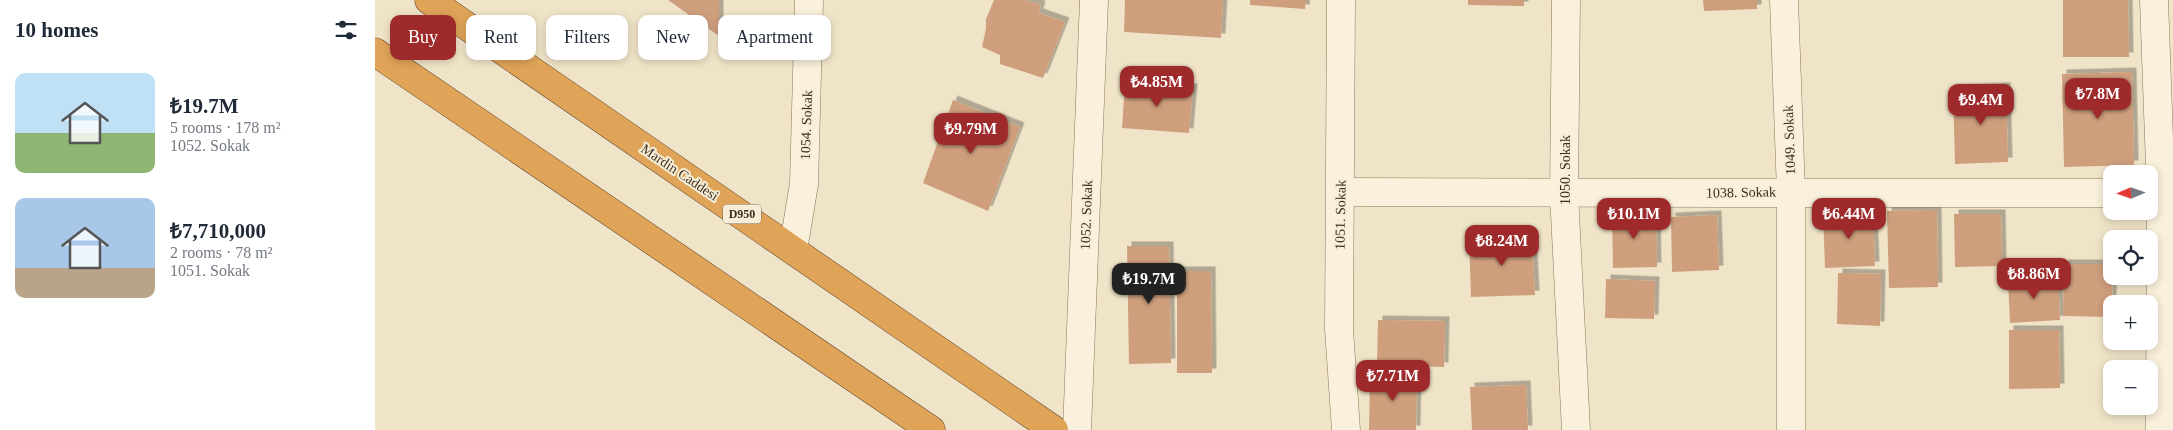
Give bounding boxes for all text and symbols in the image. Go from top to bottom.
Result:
chip: Buy [390,15,456,60]
chip: Rent [466,15,536,60]
chip: Filters [546,15,628,60]
chip: New [638,15,708,60]
chip: Apartment [718,15,831,60]
icon: filters [332,16,360,44]
text: 10 homes [15,18,98,42]
pin: ₺4.85M [1116,66,1198,108]
text: ₺4.85M [1131,73,1183,90]
pin: ₺7.8M [2063,78,2133,120]
pin: ₺9.4M [1946,84,2016,126]
text: ₺7.8M [2076,85,2120,102]
street label: 1054. Sokak [798,90,815,160]
text: ₺9.4M [1959,91,2003,108]
icon: home [55,93,115,153]
text: ₺19.7M [170,94,239,118]
street label: 1049. Sokak [1781,105,1798,175]
pin: ₺9.79M [930,112,1012,155]
text: 5 rooms · 178 m² [170,119,281,136]
text: ₺9.79M [945,120,997,137]
street label: 1050. Sokak [1558,135,1573,205]
text: 1052. Sokak [170,137,250,154]
street label: Mardin Caddesi [638,141,721,204]
north arrow [2103,165,2157,220]
map controls [2103,165,2158,415]
street label: 1052. Sokak [1078,180,1095,250]
street label: 1051. Sokak [1332,180,1349,250]
street label: 1038. Sokak [1706,184,1776,201]
pin: ₺10.1M [1593,198,1675,240]
pin: ₺6.44M [1808,198,1890,240]
road number: D950 [723,204,761,223]
text: ₺10.1M [1608,205,1660,222]
text: ₺6.44M [1823,205,1875,222]
icon: home [55,218,115,278]
text: ₺7,710,000 [170,219,266,243]
pin: ₺8.24M [1461,224,1543,267]
button: locate [2103,230,2158,285]
text: ₺8.24M [1476,232,1528,249]
text: 2 rooms · 78 m² [170,244,273,261]
pin: ₺8.86M [1993,258,2075,300]
text: 1051. Sokak [170,262,250,279]
pin: ₺19.7M [1108,262,1190,305]
text: ₺8.86M [2008,265,2060,282]
text: ₺19.7M [1123,270,1175,287]
button: + [2103,295,2158,350]
pin: ₺7.71M [1352,360,1434,402]
button: − [2103,360,2158,415]
text: ₺7.71M [1367,367,1419,384]

